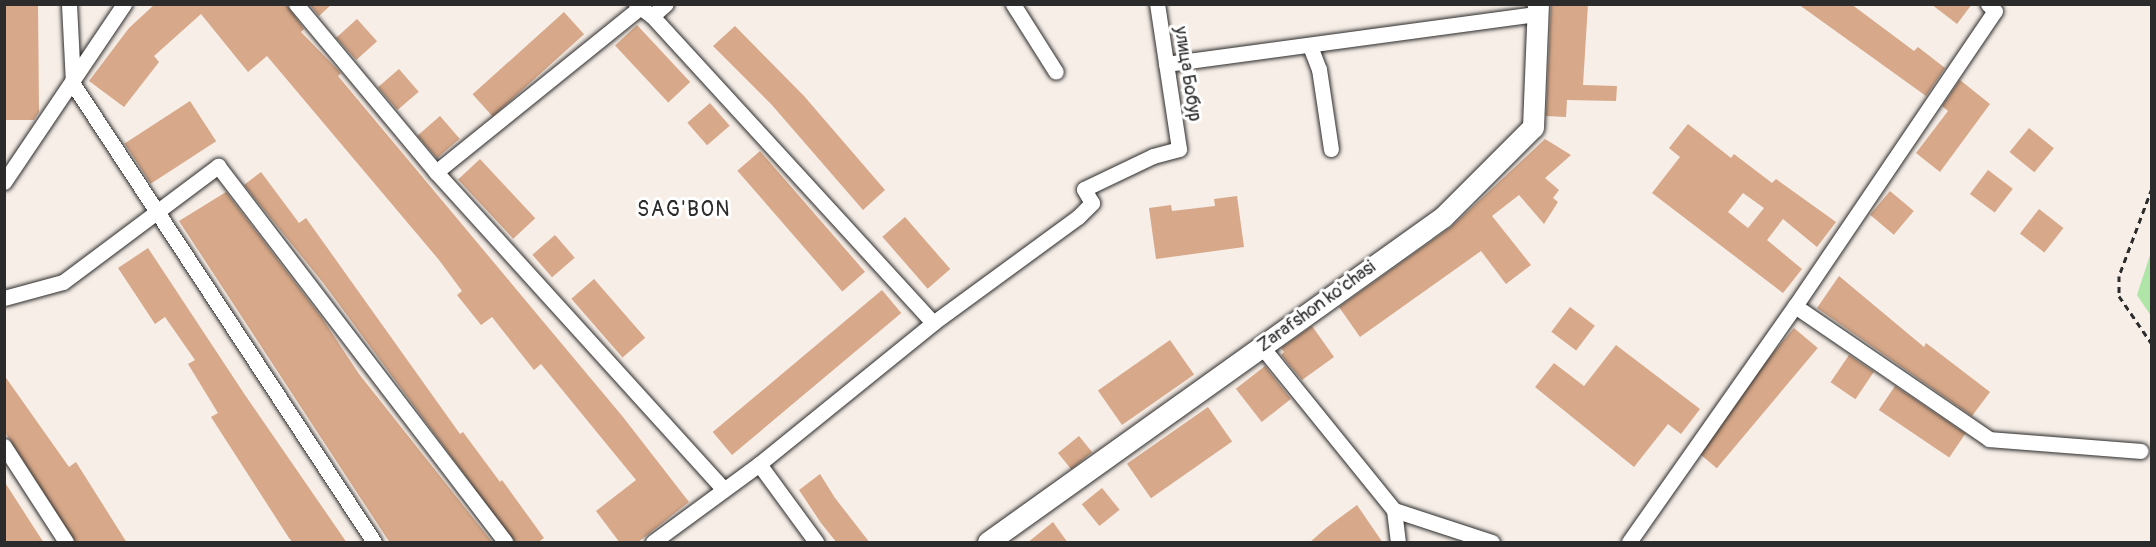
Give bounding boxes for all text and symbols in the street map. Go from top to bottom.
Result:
street label: улица Бобур [1169,25,1205,123]
district label: SAG'BON [637,197,731,223]
street label: Zarafshon ko'chasi [1254,257,1380,357]

